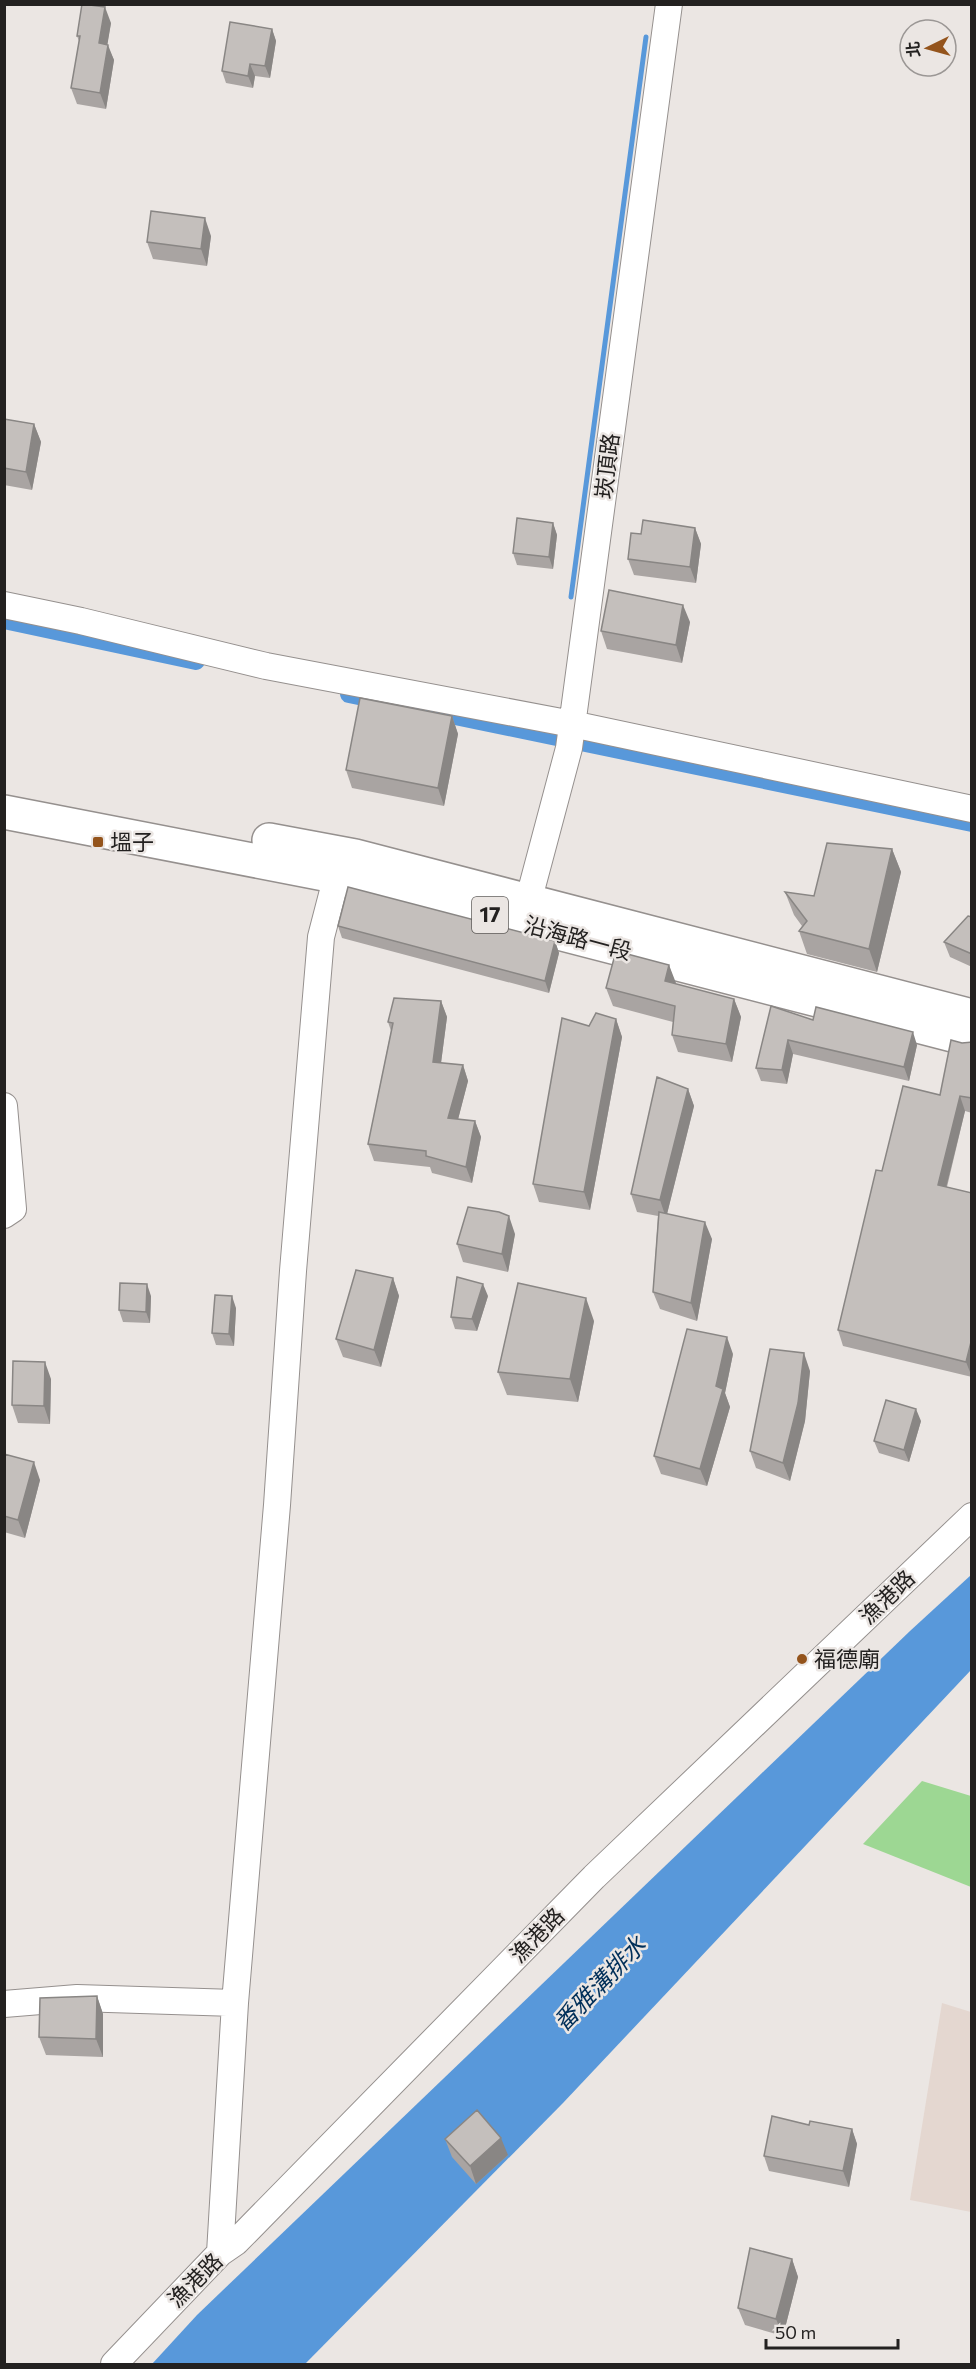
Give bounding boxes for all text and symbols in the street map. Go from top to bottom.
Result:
north arrow [898,18,958,78]
text: 北 [902,41,923,58]
street label: 崁頂路 [589,432,624,500]
place label: 塭子 [110,828,154,855]
marker: 塭子 [91,835,105,849]
road number: 17 [472,897,508,933]
street label: 沿海路一段 [522,910,635,965]
street label: 漁港路 [854,1564,920,1629]
place label: 福德廟 [814,1645,880,1672]
marker: 福德廟 [795,1652,809,1666]
street label: 漁港路 [504,1902,569,1968]
water label: 番雅溝排水 [547,1929,652,2036]
street label: 漁港路 [162,2247,228,2313]
scale bar [766,2312,898,2350]
text: 50 m [775,2321,816,2343]

